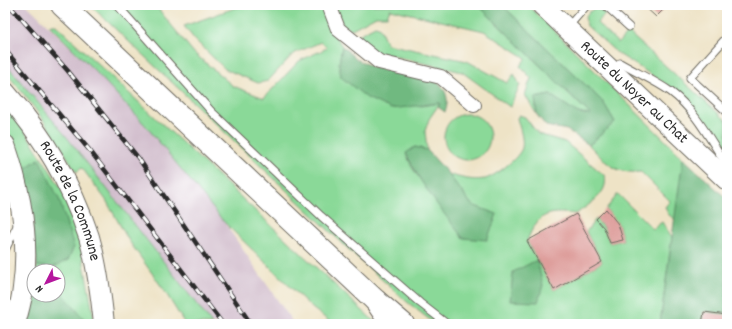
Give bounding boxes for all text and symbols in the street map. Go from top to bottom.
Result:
street label: Route du Noyer au Chat [575,35,694,149]
street label: Route de la Commune [33,136,106,263]
north arrow [26,263,66,303]
text: N [32,281,48,296]

